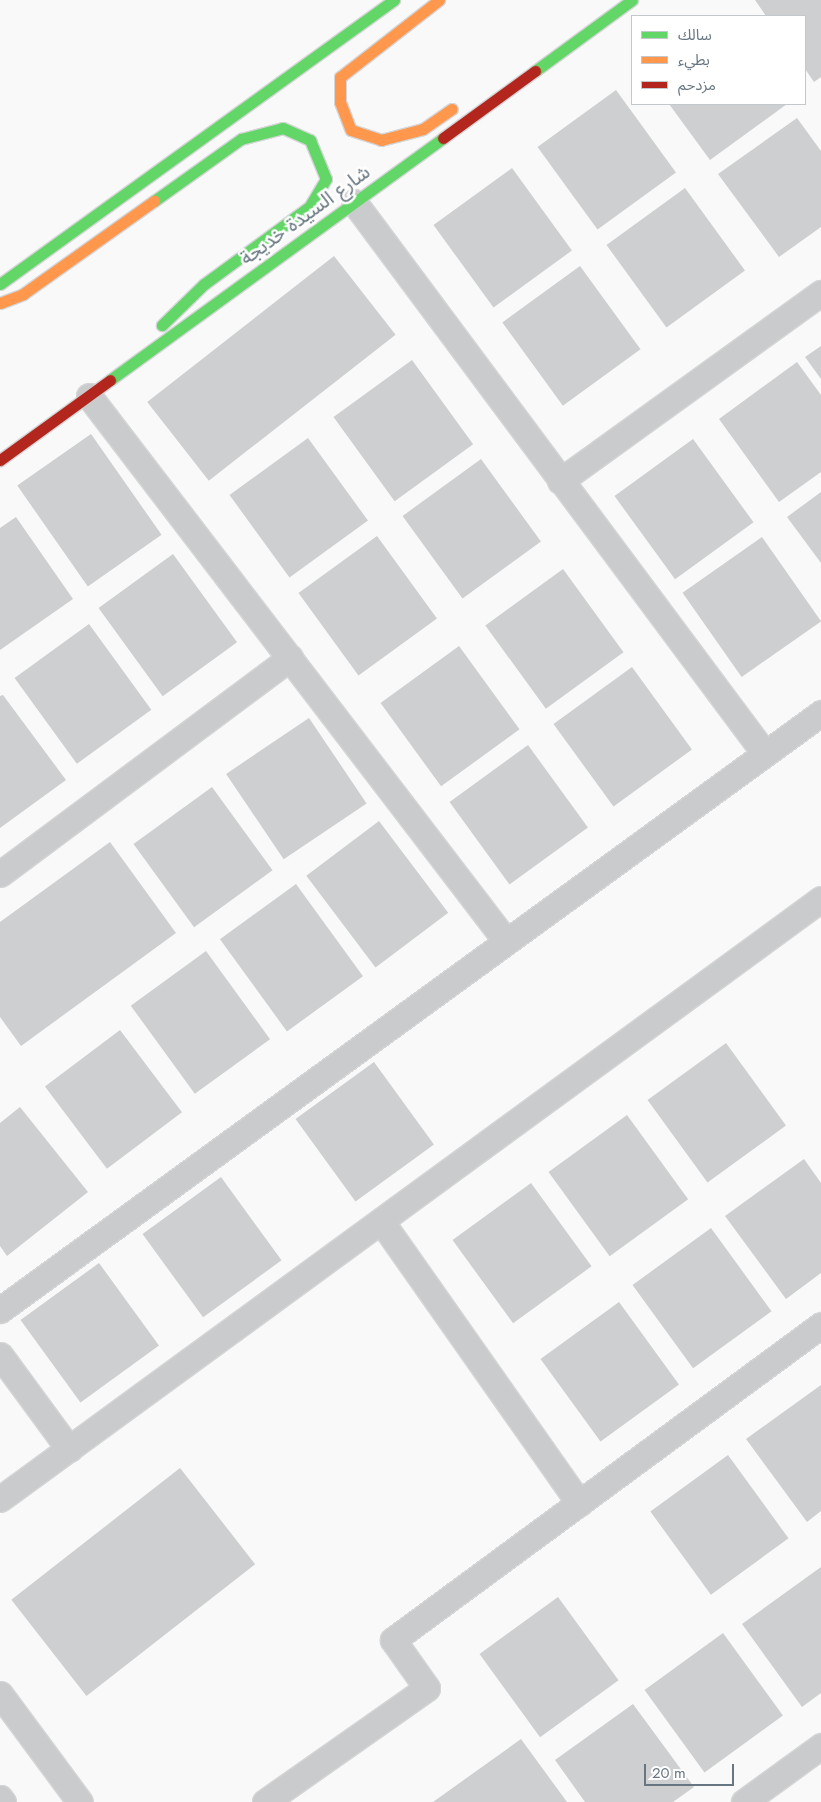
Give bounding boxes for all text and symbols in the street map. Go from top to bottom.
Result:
legend [631,15,806,105]
text: سالك [678,24,712,46]
text: بطيء [678,49,710,71]
text: مزدحم [678,74,716,96]
street label: شارع السيدة خديجة [235,160,375,270]
scale bar [646,1754,736,1786]
text: 20 m [652,1762,686,1784]

